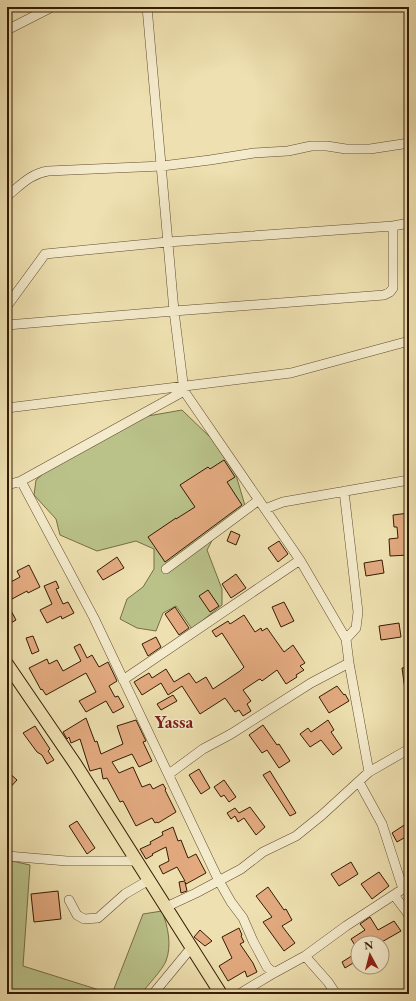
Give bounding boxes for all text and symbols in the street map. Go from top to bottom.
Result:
district label: Yassa [155,710,194,733]
north arrow [350,935,390,975]
text: N [364,938,374,953]

